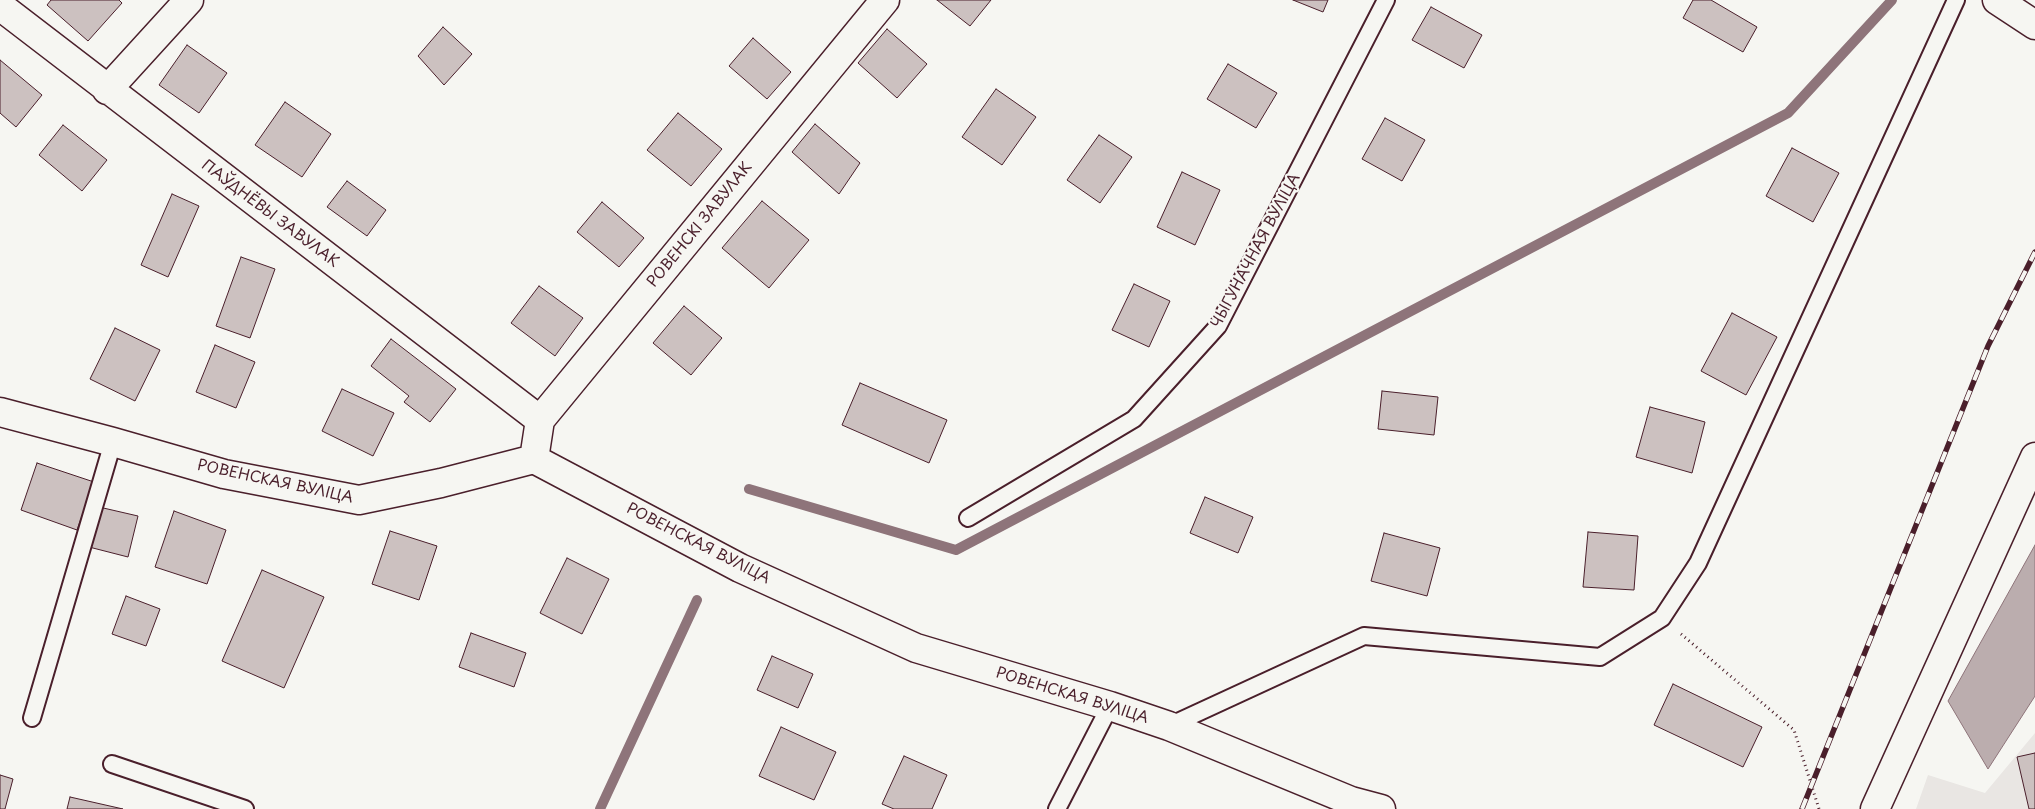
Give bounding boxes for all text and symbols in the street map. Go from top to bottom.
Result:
street label: ПАЎДНЁВЫ ЗАВУЛАК [198,156,342,272]
street label: РОВЕНСКІ ЗАВУЛАК [644,159,756,291]
street label: ЧЫГУНАЧНАЯ ВУЛІЦА [1208,171,1304,331]
street label: РОВЕНСКАЯ ВУЛІЦА [195,457,355,507]
street label: РОВЕНСКАЯ ВУЛІЦА [623,500,773,588]
street label: РОВЕНСКАЯ ВУЛІЦА [993,664,1151,728]

